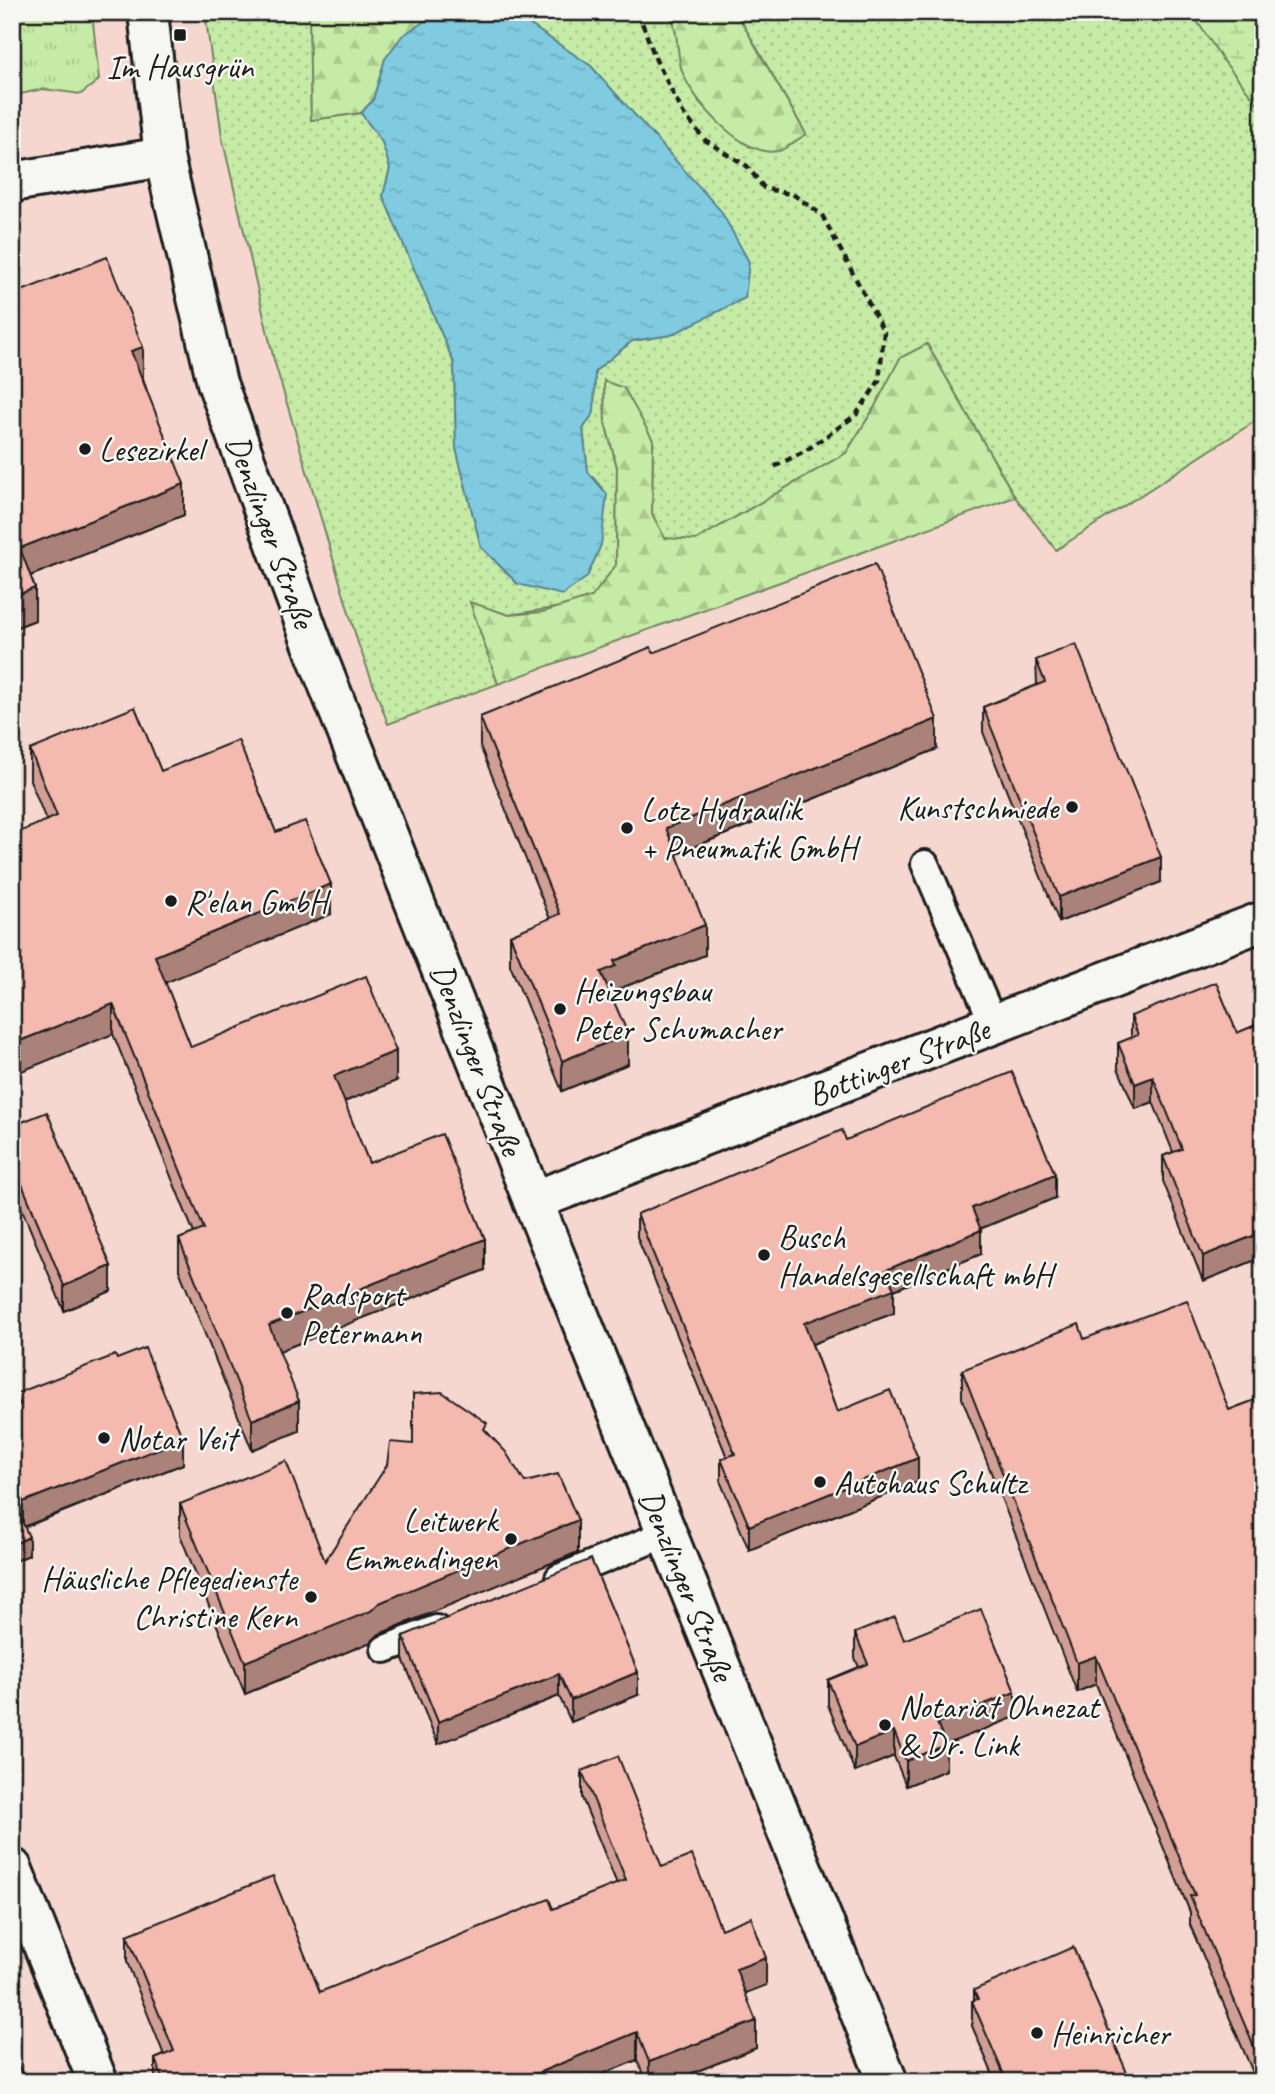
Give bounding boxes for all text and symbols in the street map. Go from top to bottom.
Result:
marker: Im Hausgrün [172,27,188,43]
place label: Im Hausgrün [107,46,255,88]
place label: Lesezirkel [99,429,208,471]
street label: Denzlinger Straße [217,429,326,636]
marker: Lesezirkel [77,441,93,457]
place label: Kunstschmiede [897,787,1060,829]
place label: Lotz Hydraulik + Pneumatik GmbH [641,789,861,869]
marker: Kunstschmiede [1064,799,1080,815]
marker: Lotz Hydraulik + Pneumatik GmbH [619,820,635,836]
place label: R'elan GmbH [185,881,331,923]
marker: R'elan GmbH [163,893,179,909]
street label: Denzlinger Straße [421,958,534,1163]
place label: Heizungsbau Peter Schumacher [574,970,784,1050]
marker: Heizungsbau Peter Schumacher [552,1001,568,1017]
street label: Bottinger Straße [802,1007,997,1116]
place label: Busch Handelsgesellschaft mbH [778,1216,1057,1296]
marker: Busch Handelsgesellschaft mbH [756,1247,772,1263]
place label: Radsport Petermann [301,1274,422,1354]
marker: Radsport Petermann [279,1305,295,1321]
place label: Notar Veit [118,1418,241,1460]
marker: Notar Veit [96,1430,112,1446]
place label: Autohaus Schultz [834,1462,1029,1504]
marker: Autohaus Schultz [812,1474,828,1490]
street label: Denzlinger Straße [630,1484,745,1689]
place label: Leitwerk Emmendingen [344,1500,500,1580]
marker: Leitwerk Emmendingen [503,1531,519,1547]
place label: Häusliche Pflegedienste Christine Kern [41,1558,299,1638]
marker: Häusliche Pflegedienste Christine Kern [303,1589,319,1605]
place label: Notariat Ohnezat & Dr. Link [899,1686,1101,1766]
marker: Notariat Ohnezat & Dr. Link [877,1717,893,1733]
place label: Heinricher [1051,2013,1172,2055]
marker: Heinricher [1029,2025,1045,2041]

